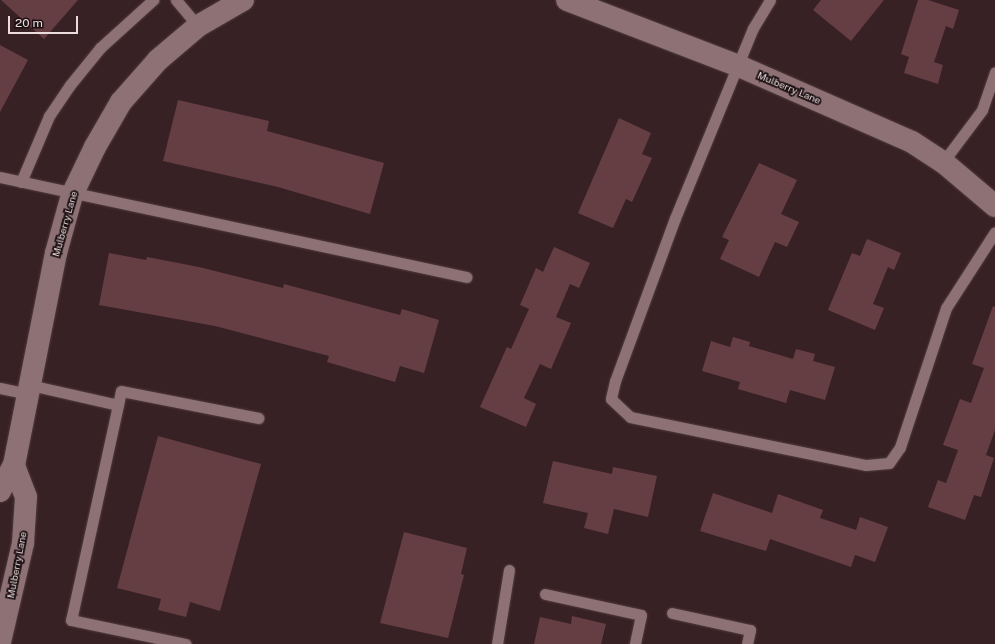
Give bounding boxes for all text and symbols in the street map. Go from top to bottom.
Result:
scale bar [10,8,80,34]
text: 20 m [15,16,43,30]
street label: Mulberry Lane [756,69,822,107]
street label: Mulberry Lane [50,190,80,258]
street label: Mulberry Lane [5,531,29,599]

